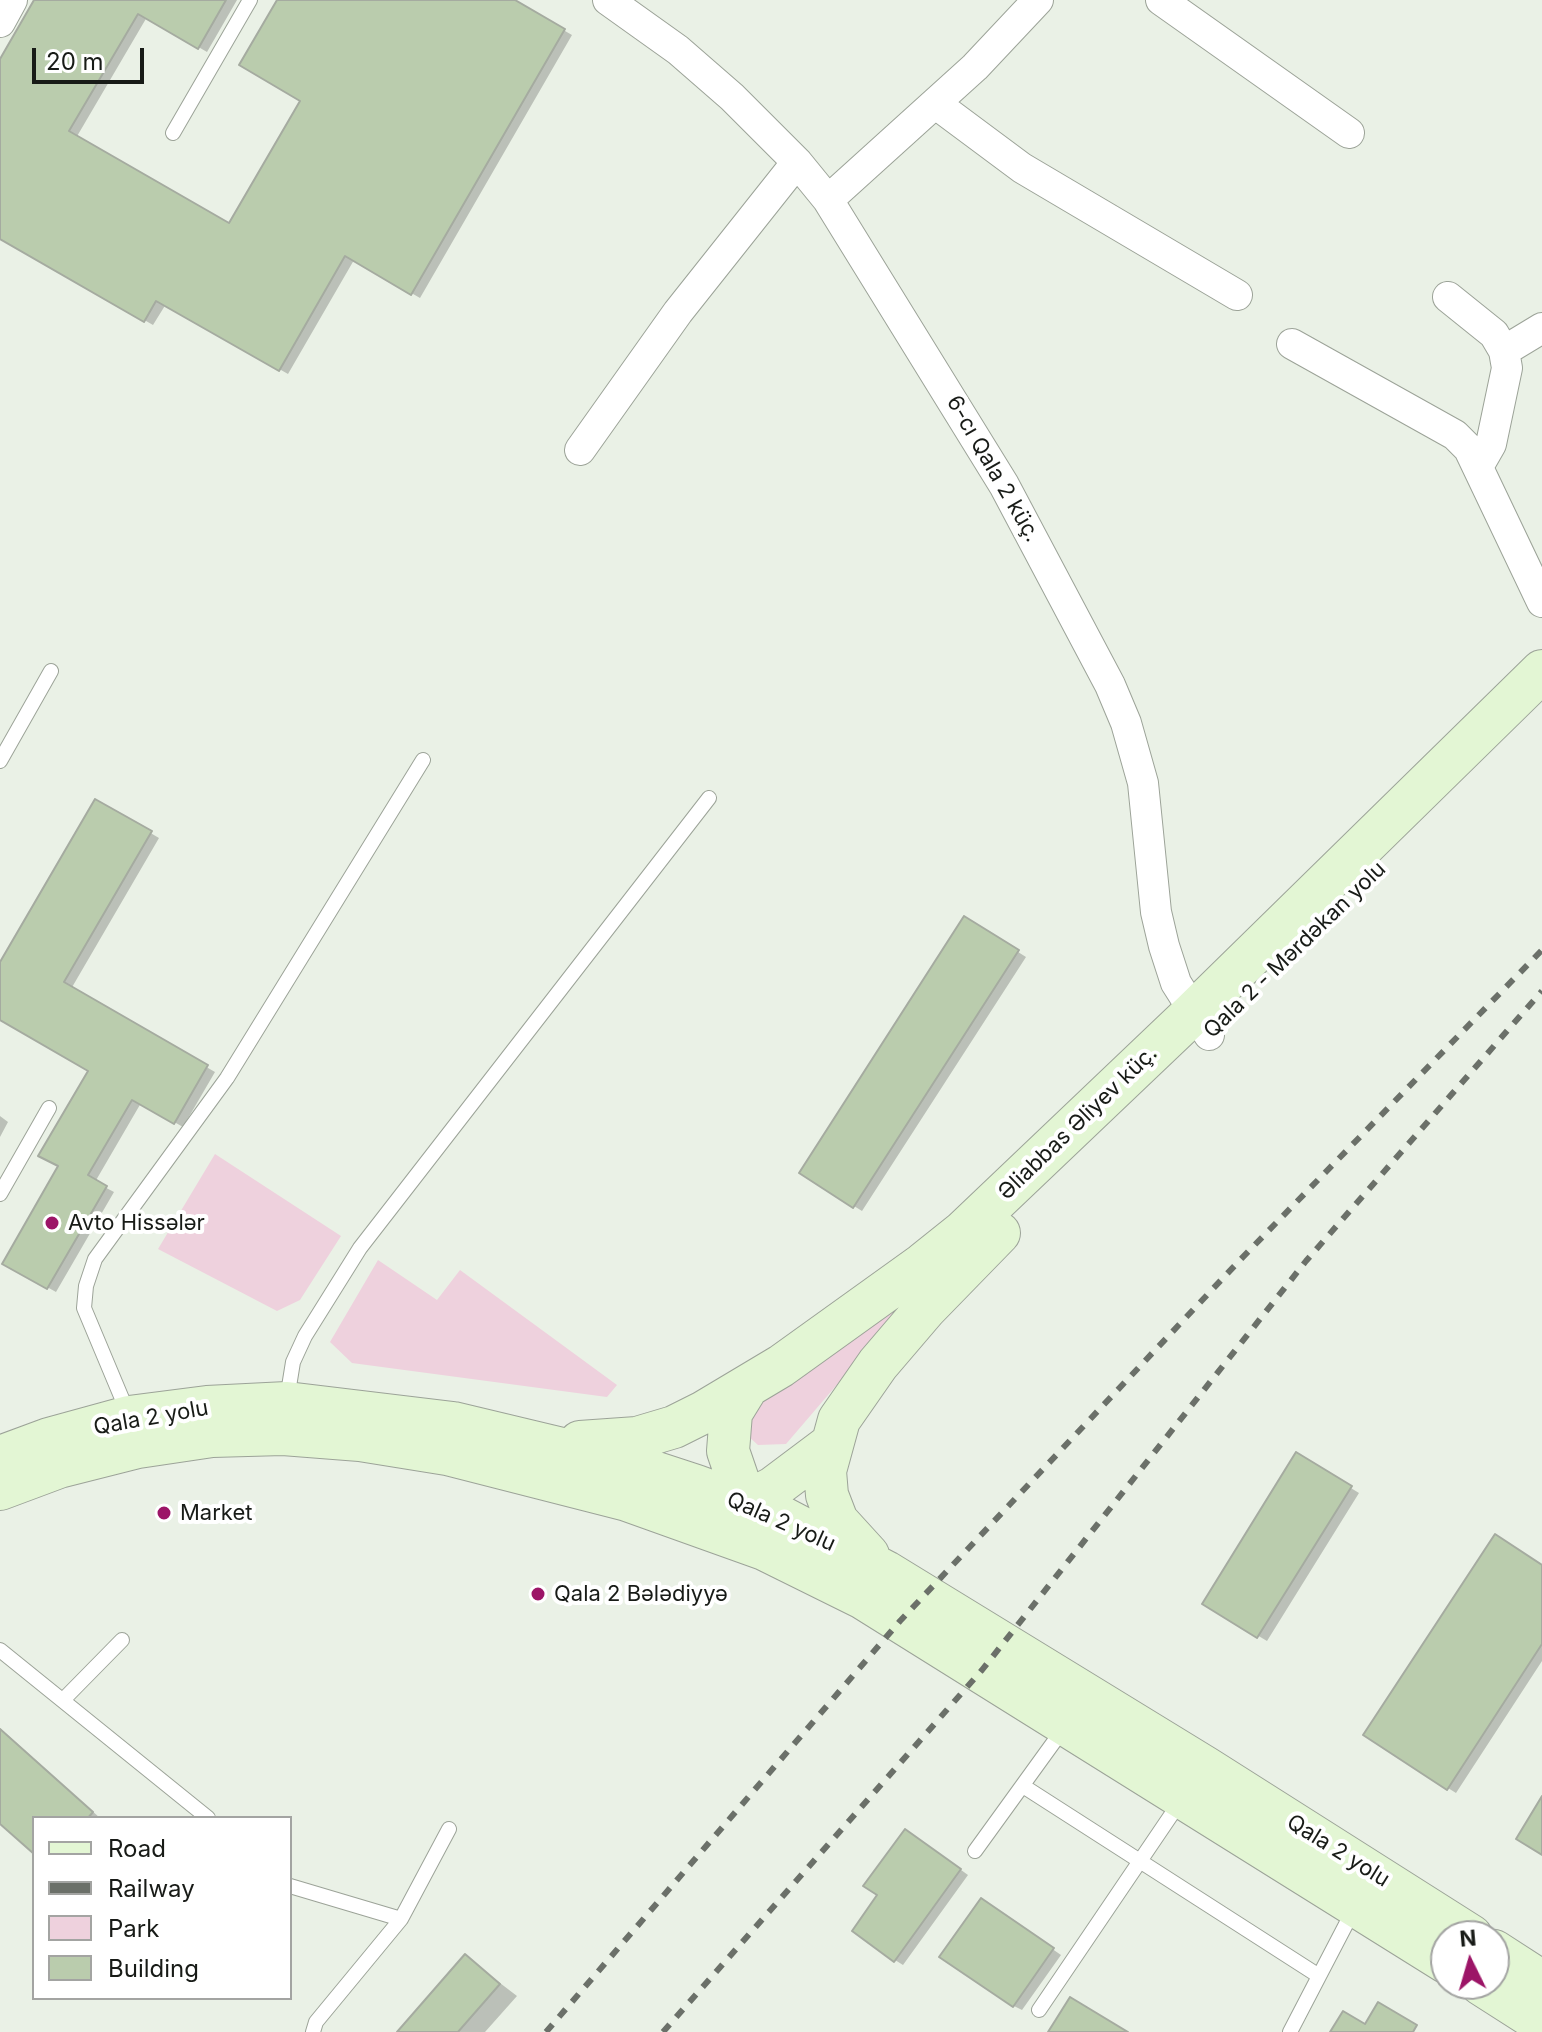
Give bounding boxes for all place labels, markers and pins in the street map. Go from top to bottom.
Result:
place label: Avto Hissələr [68,1210,205,1236]
marker: Avto Hissələr [43,1214,61,1232]
place label: Market [180,1500,252,1526]
marker: Market [155,1504,173,1522]
place label: Qala 2 Bələdiyyə [554,1581,728,1607]
marker: Qala 2 Bələdiyyə [529,1585,547,1603]

